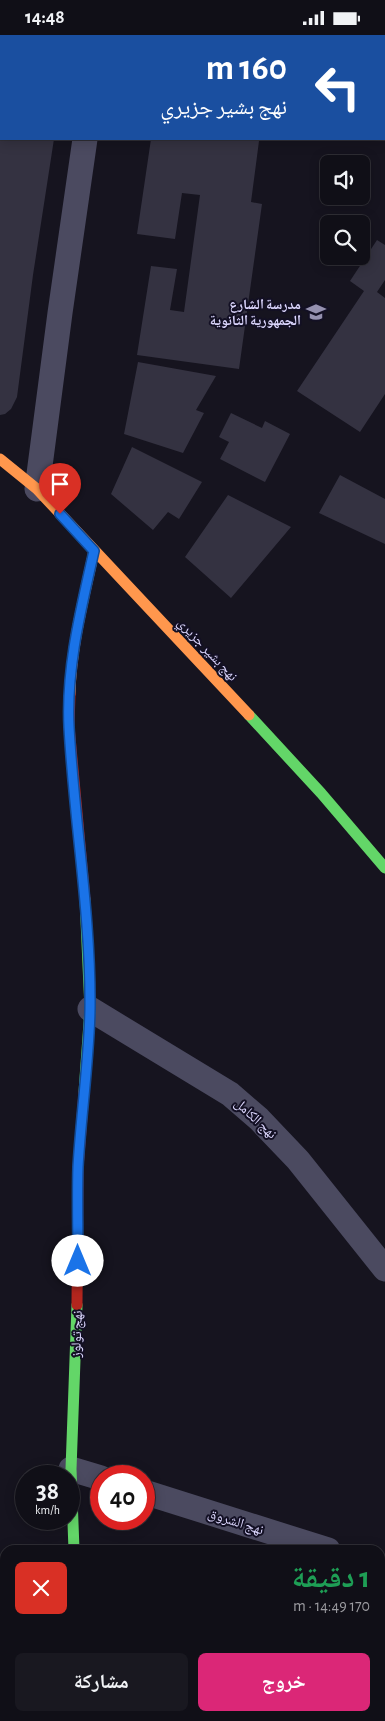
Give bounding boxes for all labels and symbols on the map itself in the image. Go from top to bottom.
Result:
place label: مدرسة الشارع الجمهورية الثانوية [210,298,301,329]
school or university icon: مدرسة الشارع الجمهورية الثانوية [305,301,327,323]
pin [39,463,81,514]
street label: نهج بشير جزيري [172,615,240,686]
street label: نهج الكامل [230,1096,279,1143]
position arrow [51,1234,103,1286]
street label: نهج تولوز [69,1310,87,1359]
speed limit sign: 40 [90,1465,155,1530]
street label: نهج الشروق [205,1506,265,1539]

